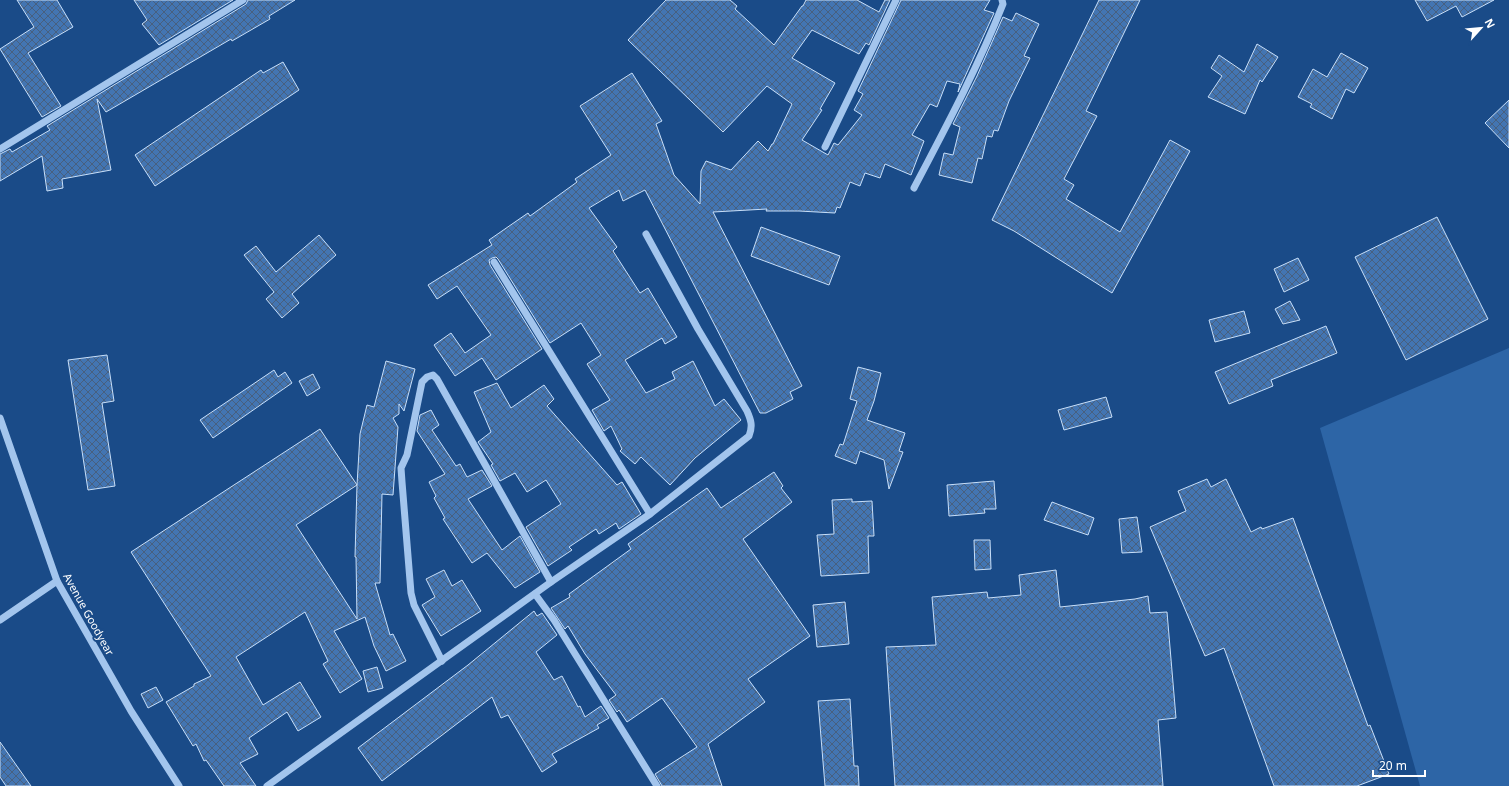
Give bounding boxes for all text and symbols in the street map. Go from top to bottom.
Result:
north arrow [1461,8,1501,48]
text: N [1482,16,1499,31]
street label: Avenue Goodyear [60,570,118,658]
scale bar [1373,752,1425,778]
text: 20 m [1379,757,1407,774]

